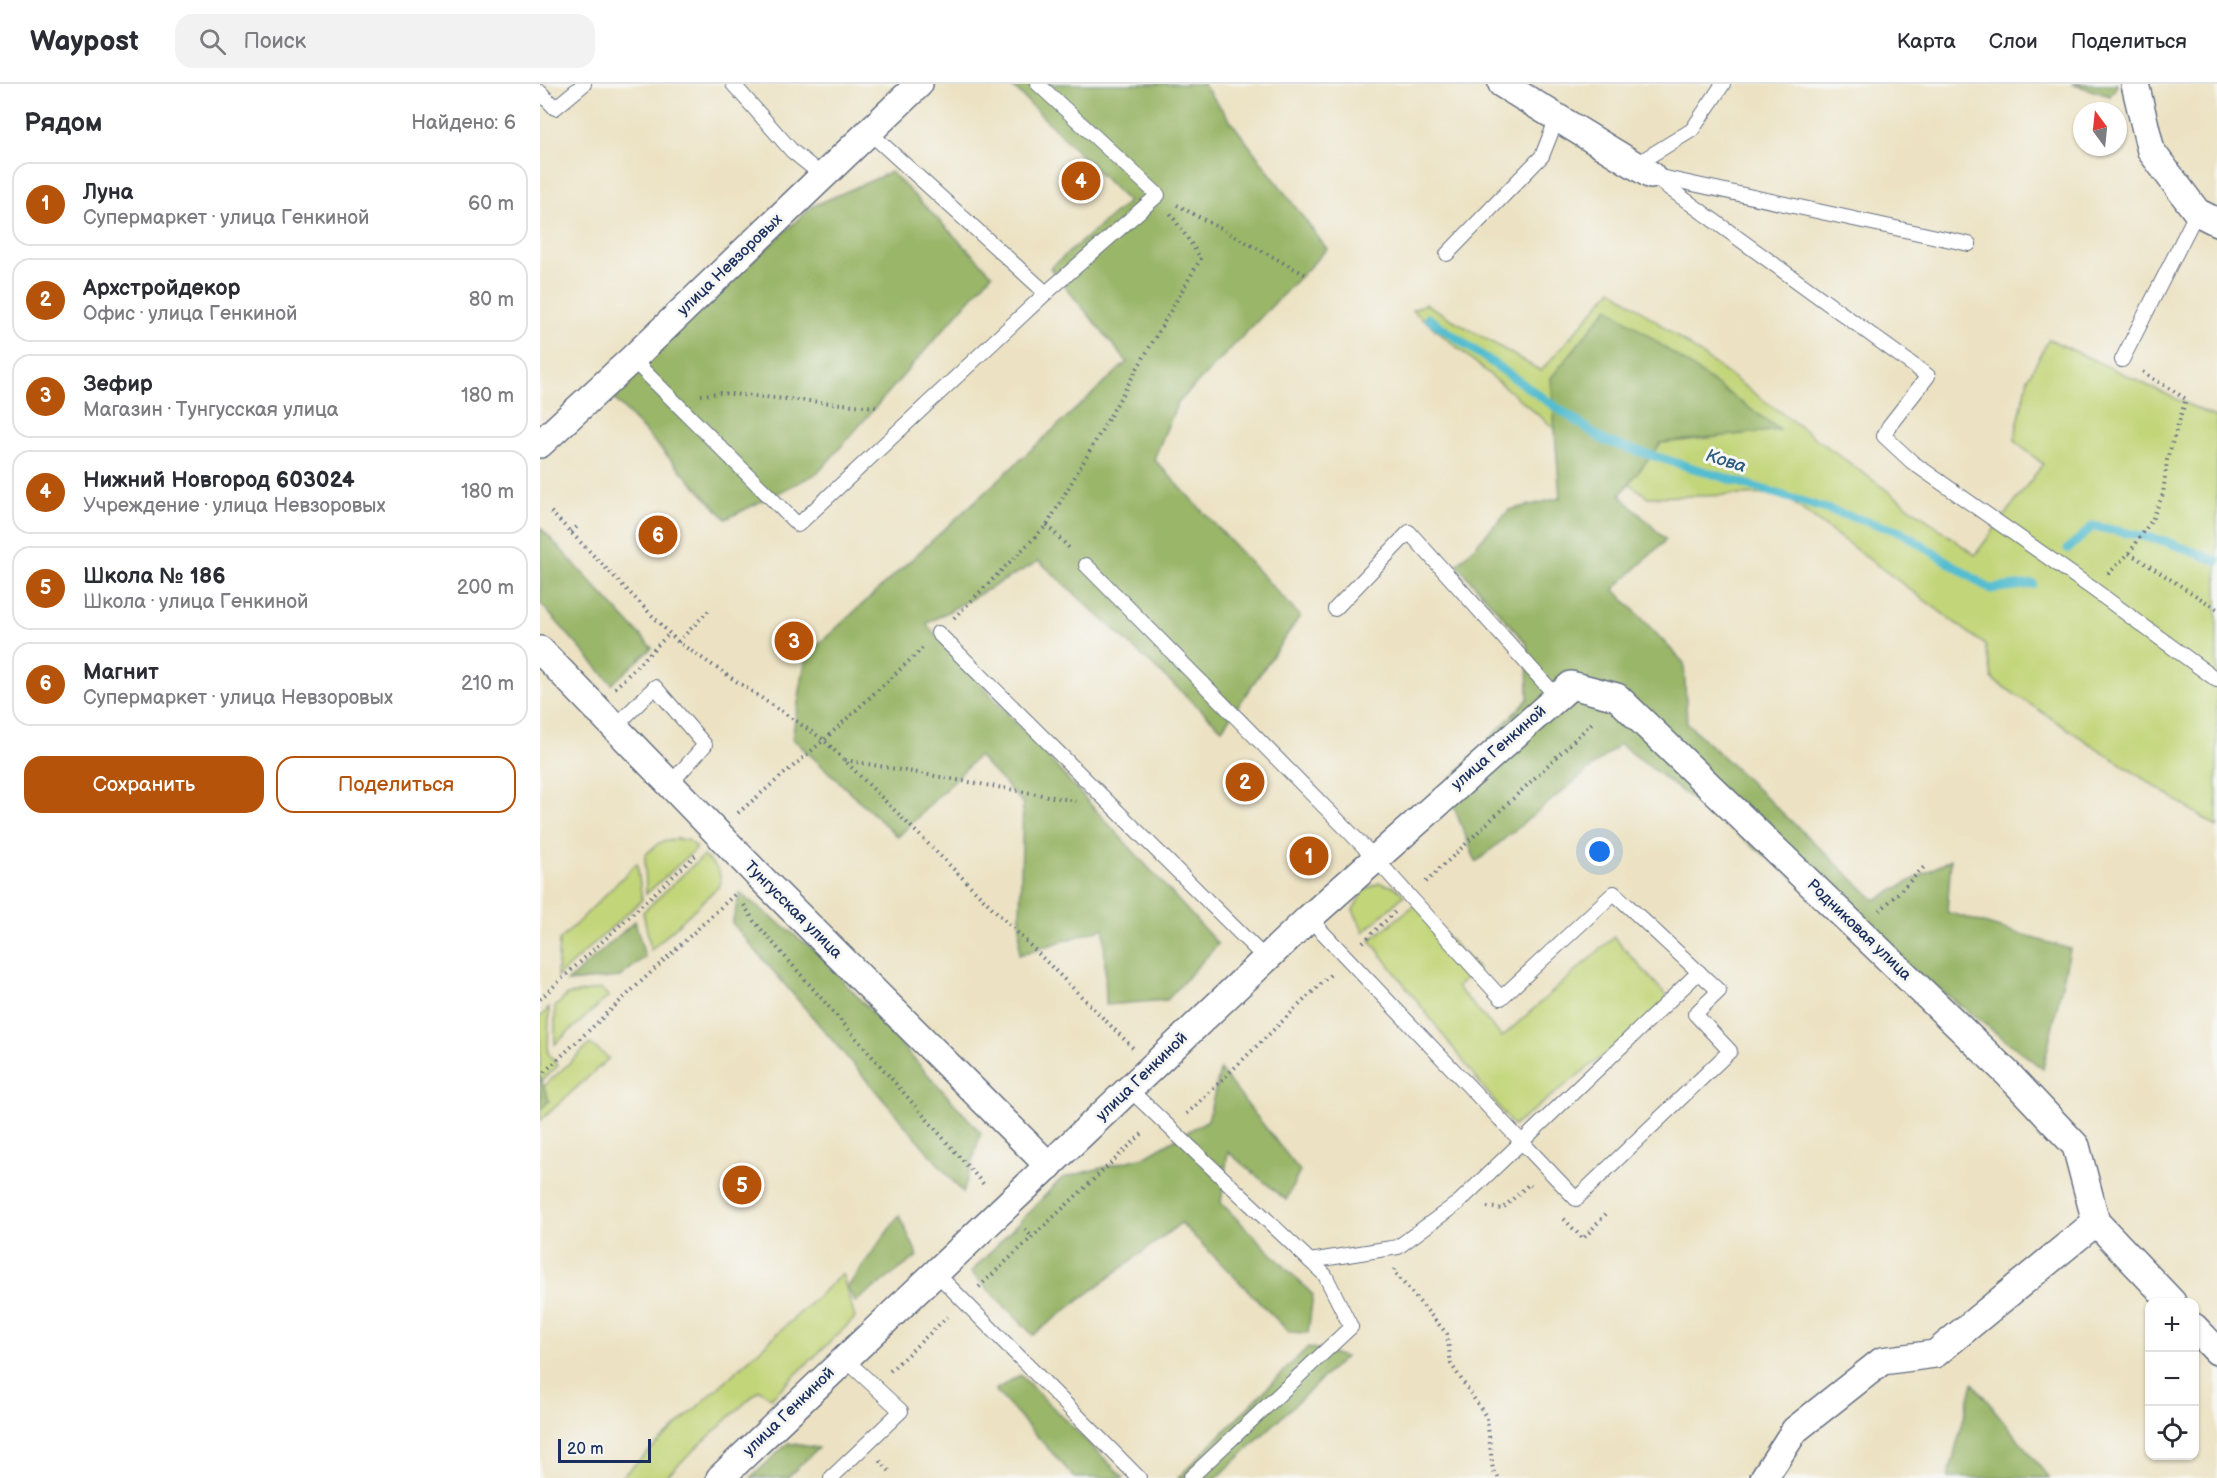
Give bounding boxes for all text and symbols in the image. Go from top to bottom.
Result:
search box [175,14,595,68]
text: Waypost [30,25,139,58]
icon: search [196,25,229,58]
text: Поиск [244,28,306,55]
text: Карта [1897,29,1956,54]
text: Слои [1989,29,2038,54]
text: Поделиться [2071,29,2187,54]
north arrow [2073,102,2127,156]
text: Рядом [24,108,102,139]
text: Найдено: 6 [411,111,516,135]
pin: 4 [1062,158,1100,204]
text: Луна [83,179,133,206]
text: 1 [41,192,50,216]
text: 60 m [468,192,514,216]
text: Супермаркет · улица Генкиной [83,206,369,230]
street label: улица Невзоровых [674,210,786,320]
text: Архстройдекор [83,275,241,302]
text: 2 [40,288,51,312]
text: 80 m [469,288,514,312]
text: Офис · улица Генкиной [83,302,297,326]
text: Зефир [83,371,153,398]
text: 3 [40,384,51,408]
text: 180 m [461,384,514,408]
text: Магазин · Тунгусская улица [83,398,339,422]
water label: Кова [1703,445,1749,477]
text: Нижний Новгород 603024 [83,467,355,494]
text: 4 [40,480,51,504]
text: 180 m [461,480,514,504]
text: Учреждение · улица Невзоровых [83,494,386,518]
pin: 6 [638,512,678,558]
text: Школа № 186 [83,563,226,590]
text: 5 [40,576,51,600]
text: 200 m [457,576,514,600]
text: Школа · улица Генкиной [83,590,308,614]
pin: 3 [774,618,814,664]
text: Магнит [83,659,159,686]
text: 6 [39,672,52,696]
text: 210 m [461,672,514,696]
text: Супермаркет · улица Невзоровых [83,686,393,710]
street label: улица Генкиной [1448,702,1550,794]
button: Сохранить [24,756,264,813]
button: Поделиться [276,756,516,813]
pin: 2 [1226,760,1264,804]
pin: 1 [1290,834,1328,878]
your location [1585,837,1614,866]
street label: Тунгусская улица [740,857,846,963]
street label: Родниковая улица [1803,875,1915,985]
street label: улица Генкиной [1092,1029,1192,1125]
pin: 5 [722,1162,762,1208]
map controls [2145,1298,2199,1460]
button: + [2145,1298,2199,1352]
button: − [2145,1352,2199,1406]
street label: улица Генкиной [739,1364,839,1460]
button: locate [2145,1406,2199,1460]
scale bar [558,1436,651,1464]
text: 20 m [567,1440,603,1459]

